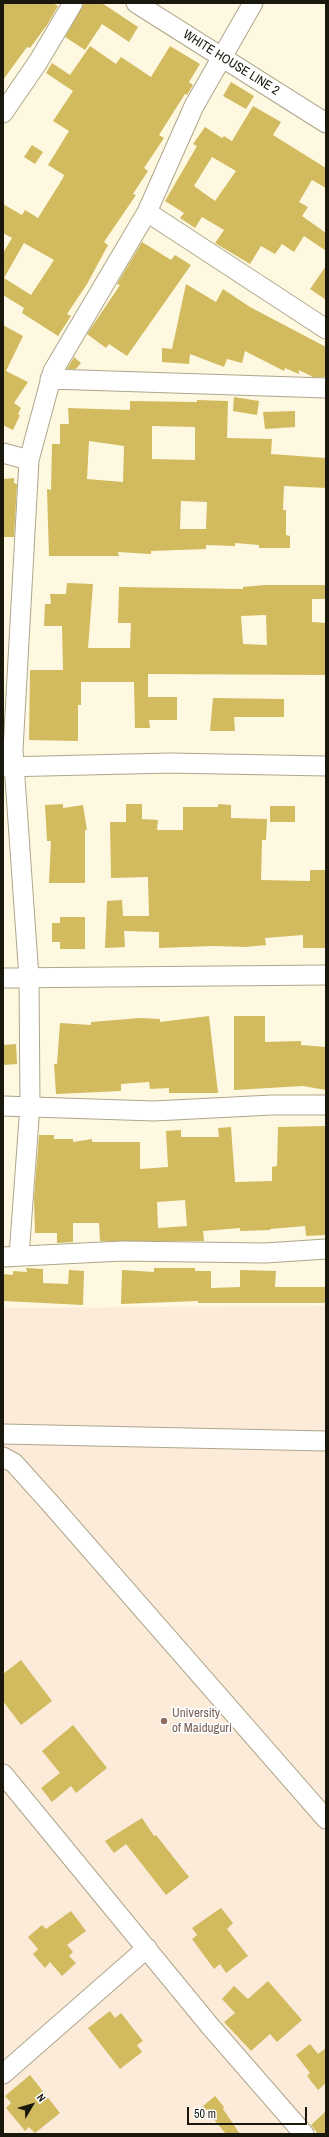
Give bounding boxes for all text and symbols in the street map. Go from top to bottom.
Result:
street label: WHITE HOUSE LINE 2 [180,27,282,99]
place label: University of Maiduguri [172,1706,232,1737]
marker: University of Maiduguri [159,1716,169,1726]
north arrow [12,2085,52,2125]
text: N [34,2091,49,2104]
scale bar [189,2099,309,2125]
text: 50 m [194,2106,216,2122]

